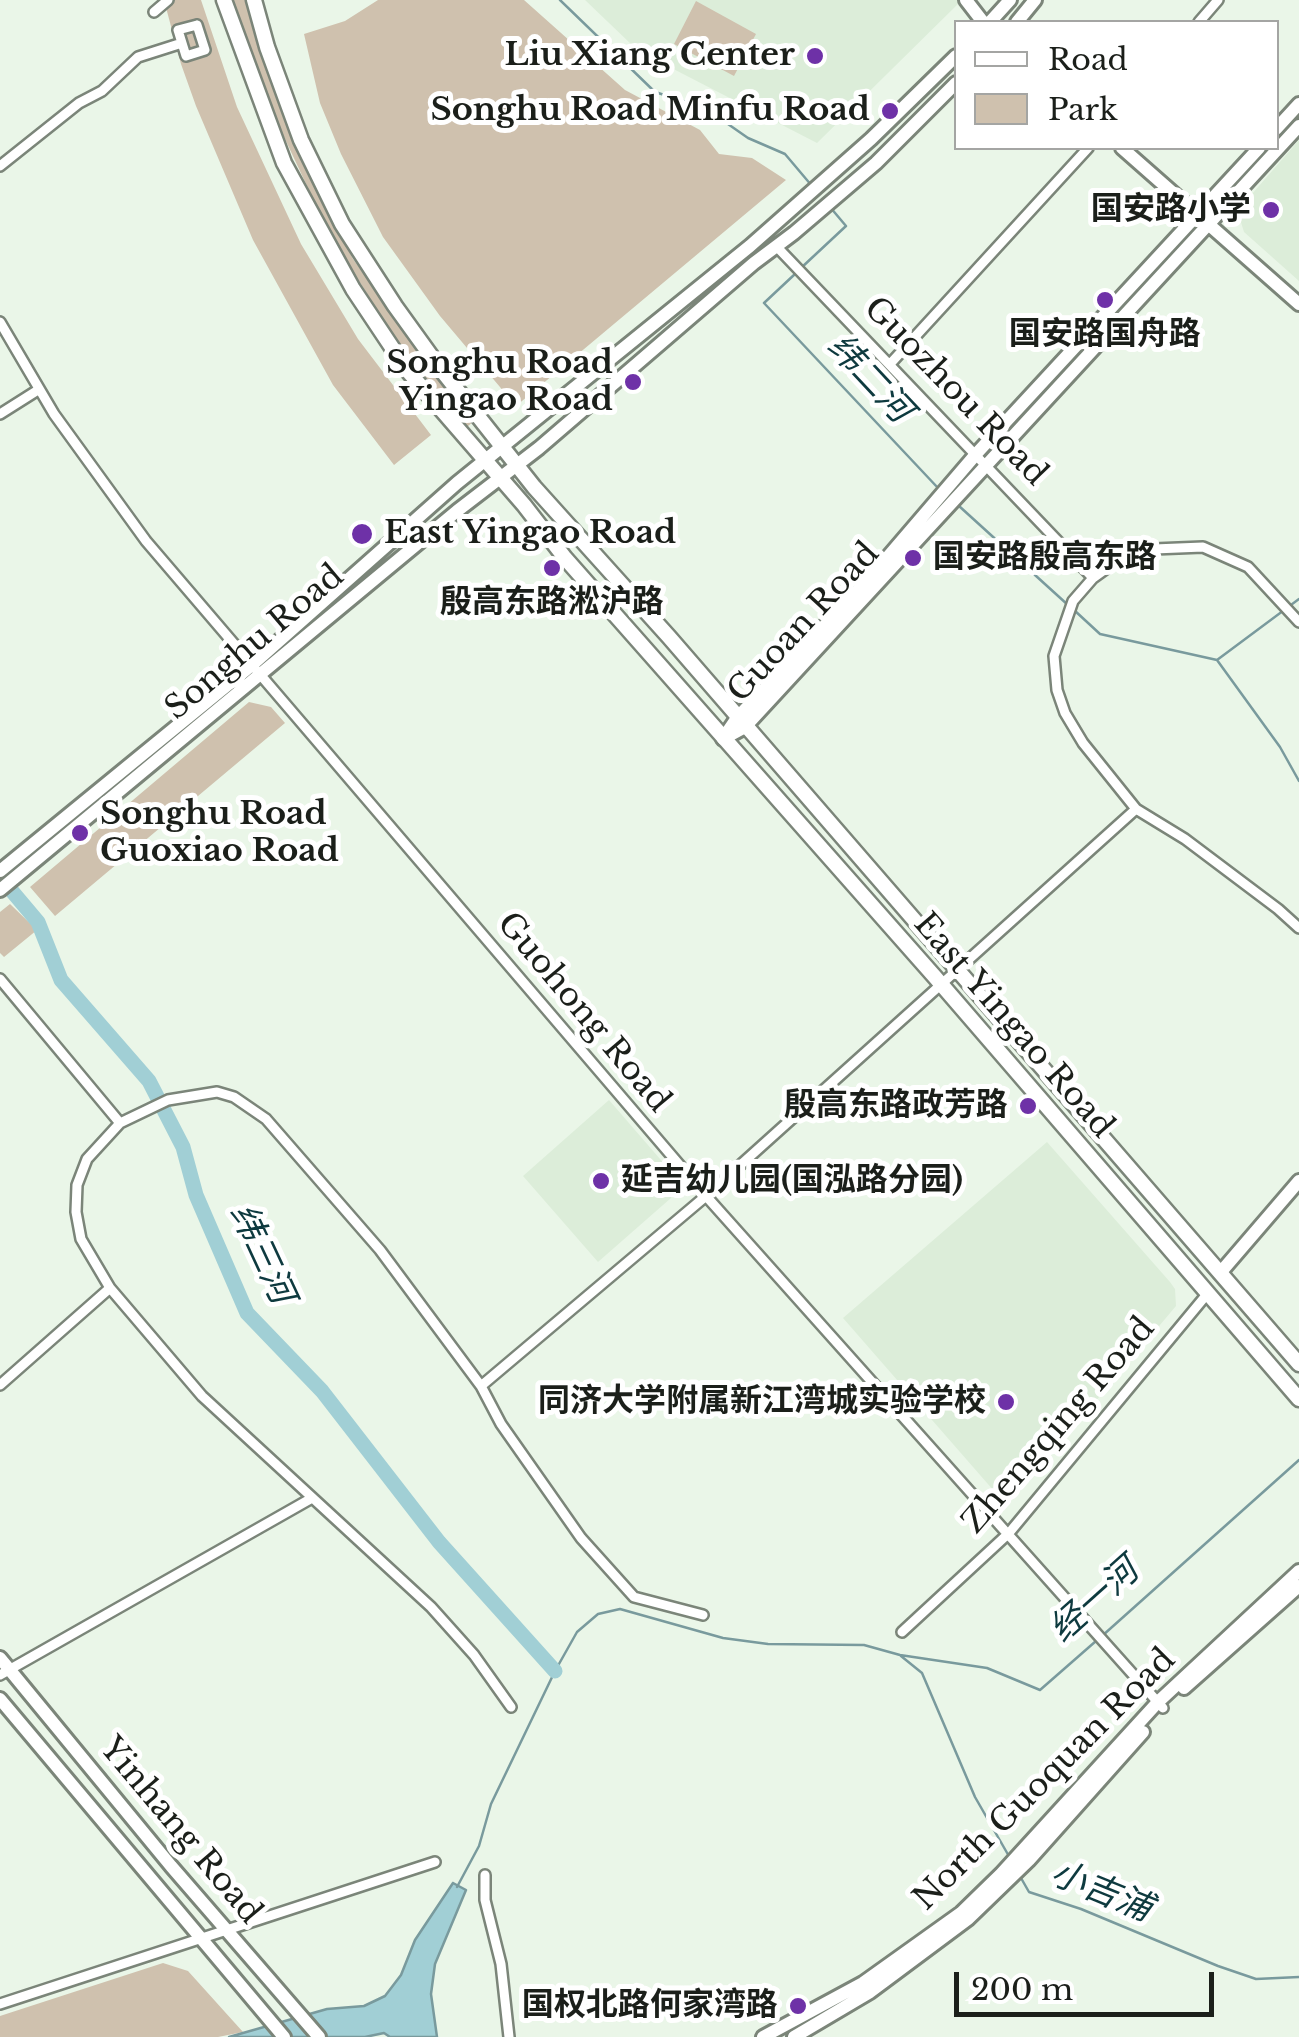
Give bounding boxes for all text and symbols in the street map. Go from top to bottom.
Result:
legend [954,20,1279,150]
place label: Liu Xiang Center [505,37,795,75]
text: Road [1048,41,1128,78]
marker: Liu Xiang Center [804,45,826,67]
text: Park [1048,91,1118,128]
place label: Songhu Road Minfu Road [431,92,870,130]
marker: Songhu Road Minfu Road [879,100,901,122]
place label: 国安路小学 [1091,191,1251,229]
marker: 国安路小学 [1260,199,1282,221]
marker: 国安路国舟路 [1094,289,1116,311]
street label: Guozhou Road [856,290,1054,494]
place label: 国安路国舟路 [1009,316,1201,354]
water label: 纬二河 [818,326,920,432]
place label: Songhu Road Yingao Road [386,345,613,420]
marker: Songhu Road Yingao Road [622,371,644,393]
place label: East Yingao Road [384,515,676,553]
marker: East Yingao Road [349,521,375,547]
street label: Guoan Road [720,535,888,711]
place label: 国安路殷高东路 [933,539,1157,577]
marker: 国安路殷高东路 [902,547,924,569]
street label: Songhu Road [158,557,352,729]
marker: 殷高东路淞沪路 [541,557,563,579]
place label: 殷高东路淞沪路 [440,584,664,622]
place label: Songhu Road Guoxiao Road [100,796,339,871]
marker: Songhu Road Guoxiao Road [69,822,91,844]
street label: Guohong Road [488,905,678,1121]
street label: East Yingao Road [905,906,1121,1146]
place label: 殷高东路政芳路 [784,1087,1008,1125]
marker: 殷高东路政芳路 [1017,1095,1039,1117]
place label: 延吉幼儿园(国泓路分园) [621,1162,963,1200]
marker: 延吉幼儿园(国泓路分园) [590,1170,612,1192]
water label: 纬三河 [220,1198,302,1310]
street label: Zhengqing Road [955,1310,1163,1542]
place label: 同济大学附属新江湾城实验学校 [538,1383,986,1421]
marker: 同济大学附属新江湾城实验学校 [995,1391,1017,1413]
water label: 经一河 [1042,1550,1148,1652]
street label: North Guoquan Road [906,1641,1184,1919]
street label: Yinhang Road [91,1730,269,1932]
water label: 小吉浦 [1044,1853,1158,1931]
scale bar [959,1952,1219,2014]
text: 200 m [971,1971,1073,2008]
place label: 国权北路何家湾路 [522,1987,778,2025]
marker: 国权北路何家湾路 [787,1995,809,2017]

